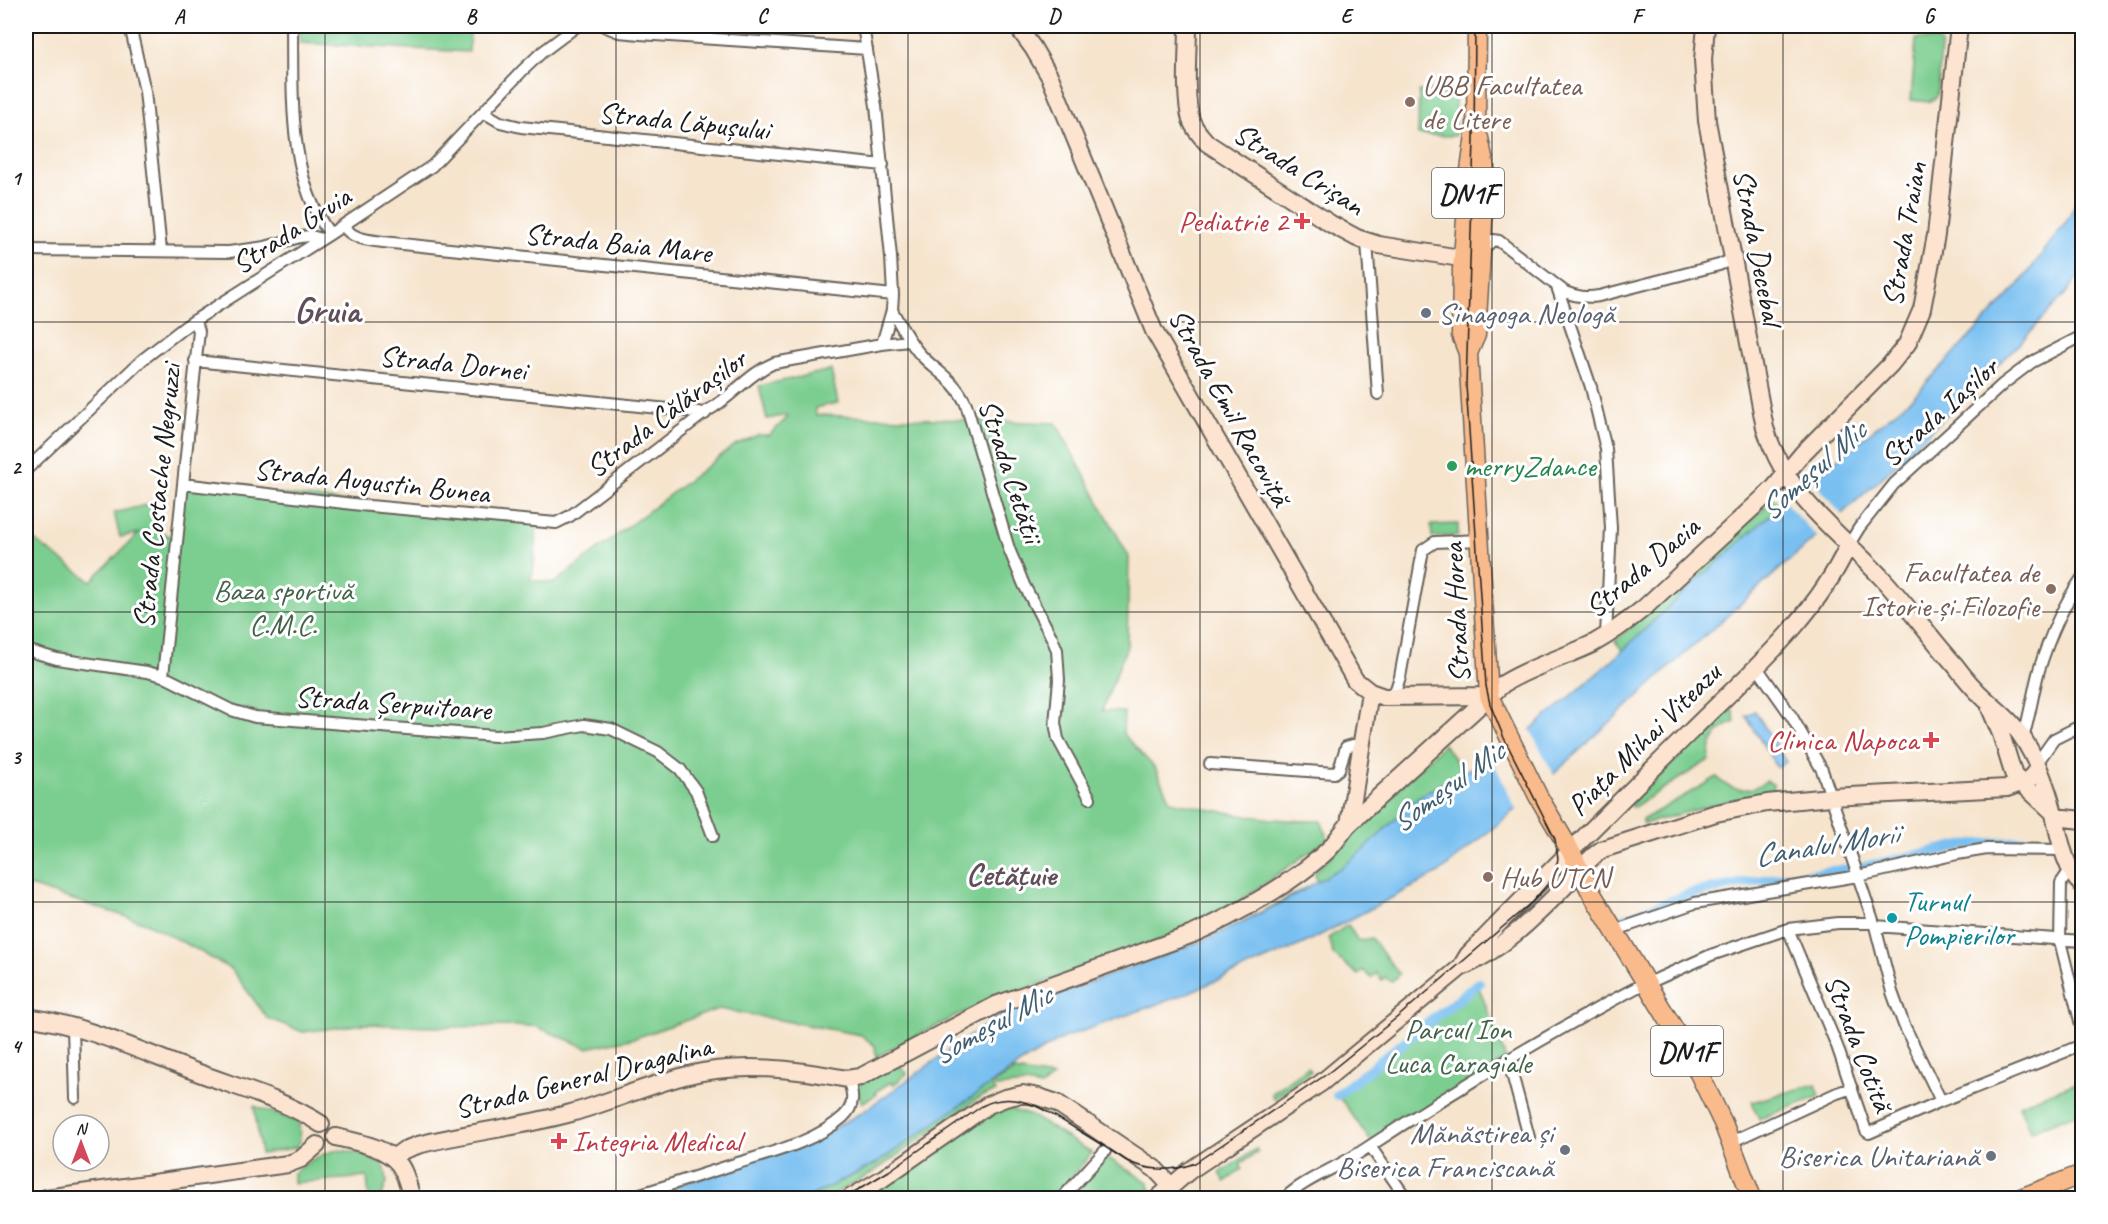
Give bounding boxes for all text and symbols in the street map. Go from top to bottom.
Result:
text: A [174,4,186,29]
text: B [466,4,478,29]
text: C [757,4,769,29]
text: D [1048,4,1062,29]
text: E [1341,4,1355,29]
text: F [1632,4,1646,29]
text: G [1924,4,1937,29]
place label: UBB Facultatea de Litere [1422,66,1583,138]
street label: Strada Lăpușului [597,93,775,149]
marker: UBB Facultatea de Litere [1403,95,1417,109]
street label: Strada Crișan [1226,114,1373,225]
street label: Strada Traian [1873,158,1935,309]
text: 1 [12,166,23,191]
street label: Strada Decebal [1724,166,1793,333]
road number: DN1F [1432,168,1504,218]
street label: Strada Gruia [224,176,359,282]
place label: Pediatrie 2 [1178,202,1290,240]
marker: Pediatrie 2 [1293,212,1311,230]
street label: Strada Baia Mare [523,214,715,272]
district label: Gruia [294,287,363,333]
place label: Sinagoga Neologă [1438,294,1617,332]
street label: Strada Emil Racoviță [1160,302,1301,515]
marker: Sinagoga Neologă [1419,306,1433,320]
street label: Strada Dornei [378,336,532,390]
street label: Strada Călărașilor [578,339,756,486]
street label: Strada Iașilor [1872,347,2008,475]
street label: Strada Costache Negruzzi [124,358,190,630]
street label: Strada Cetății [970,395,1053,551]
water label: Someșul Mic [1750,409,1878,530]
place label: merryZdance [1464,447,1598,485]
street label: Strada Augustin Bunea [252,450,494,512]
text: 2 [12,455,23,480]
marker: merryZdance [1445,459,1459,473]
street label: Strada Dacia [1577,507,1709,626]
street label: Strada Horea [1433,540,1479,684]
place label: Facultatea de Istorie și Filozofie [1862,553,2041,625]
park label: Baza sportivă C.M.C. [214,571,355,643]
marker: Facultatea de Istorie și Filozofie [2044,582,2058,596]
street label: Piața Mihai Viteazu [1559,653,1730,824]
street label: Strada Șerpuitoare [294,677,495,729]
place label: Clinica Napoca [1767,721,1921,759]
water label: Someșul Mic [1382,729,1516,842]
marker: Clinica Napoca [1922,731,1940,749]
text: 3 [12,745,23,770]
water label: Canalul Morii [1751,812,1909,876]
district label: Cetățuie [966,854,1058,895]
place label: Hub UTCN [1500,858,1615,896]
marker: Hub UTCN [1481,870,1495,884]
place label: Turnul Pompierilor [1904,882,2016,954]
marker: Turnul Pompierilor [1885,911,1899,925]
street label: Strada Cotită [1816,969,1903,1120]
water label: Someșul Mic [924,973,1062,1074]
park label: Parcul Ion Luca Caragiale [1385,1010,1534,1082]
street label: Strada General Dragalina [450,1026,718,1127]
road number: DN1F [1651,1026,1723,1076]
text: 4 [12,1034,24,1059]
north arrow [51,1113,111,1173]
place label: Mănăstirea și Biserica Franciscană [1337,1114,1556,1186]
text: N [76,1119,89,1139]
place label: Integria Medical [572,1122,746,1160]
marker: Integria Medical [550,1132,568,1150]
place label: Biserica Unitariană [1779,1137,1982,1175]
marker: Mănăstirea și Biserica Franciscană [1558,1143,1572,1157]
marker: Biserica Unitariană [1984,1149,1998,1163]

